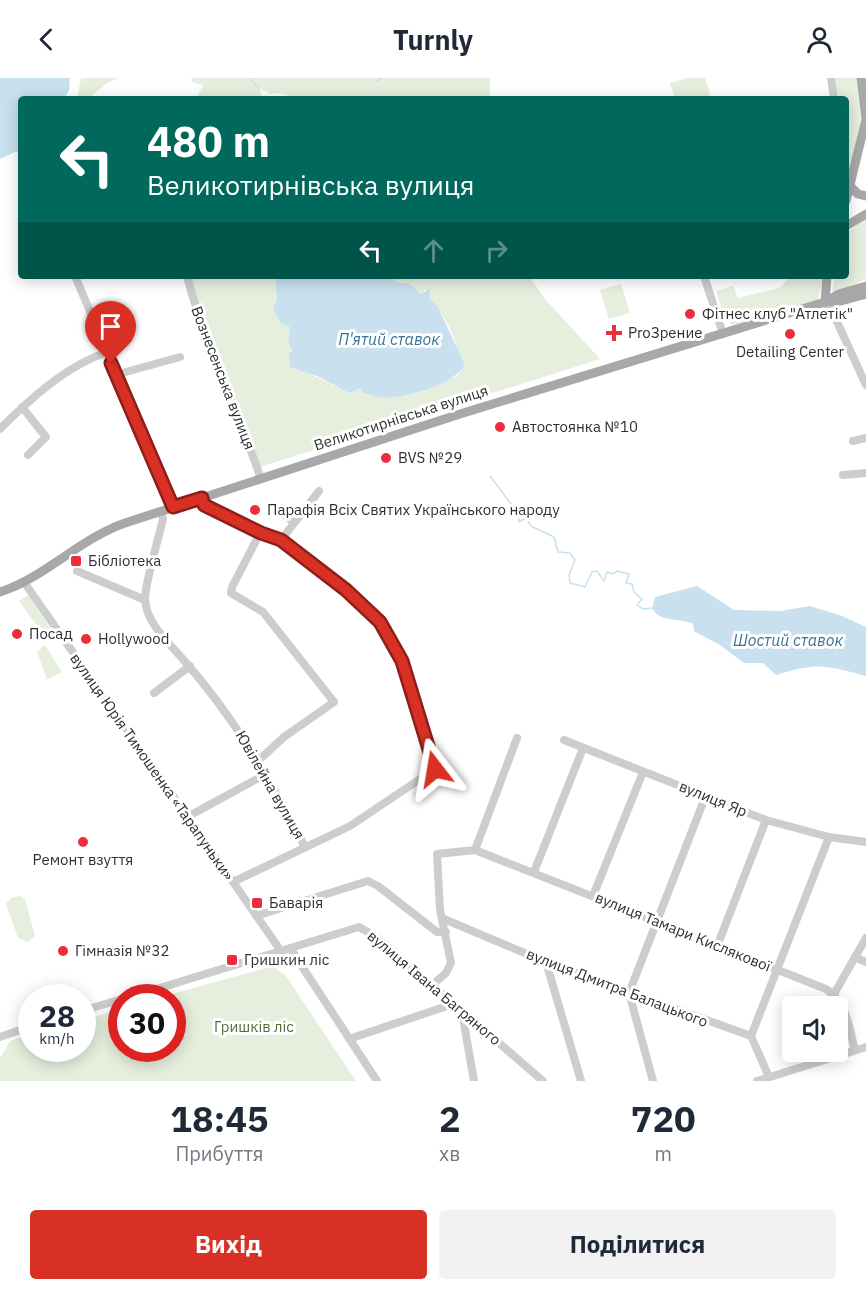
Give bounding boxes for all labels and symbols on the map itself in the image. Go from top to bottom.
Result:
pin [85,301,136,363]
street label: Вознесенська вулиця [187,303,260,452]
place label: Фітнес клуб "Атлетік" [702,304,853,323]
marker: Фітнес клуб "Атлетік" [683,307,697,321]
place label: ProЗрение [628,323,702,342]
marker: ProЗрение [605,324,623,342]
marker: Detailing Center [783,327,797,341]
water label: П'ятий ставок [338,329,440,349]
place label: Detailing Center [736,342,845,361]
street label: Великотирнівська вулиця [311,380,490,455]
place label: Автостоянка №10 [512,417,638,436]
marker: Автостоянка №10 [493,420,507,434]
place label: BVS №29 [398,448,462,467]
marker: BVS №29 [379,451,393,465]
place label: Парафія Всіх Святих Українського народу [267,500,560,519]
marker: Парафія Всіх Святих Українського народу [248,503,262,517]
place label: Бібліотека [88,551,161,570]
marker: Бібліотека [69,554,83,568]
place label: Посад [29,624,73,643]
marker: Посад [10,627,24,641]
place label: Hollywood [98,629,169,648]
water label: Шостий ставок [733,630,843,650]
marker: Hollywood [79,632,93,646]
street label: вулиця Юрія Тимошенка «Тарапуньки» [66,649,239,884]
street label: Ювілейна вулиця [232,727,309,842]
position arrow [403,737,467,801]
street label: вулиця Яр [676,776,750,821]
marker: Ремонт взуття [76,835,90,849]
place label: Ремонт взуття [33,850,133,869]
street label: вулиця Тамари Кислякової [592,888,774,976]
place label: Баварія [269,893,323,912]
marker: Баварія [250,896,264,910]
street label: вулиця Івана Багряного [364,926,505,1049]
place label: Гімназія №32 [75,941,169,960]
marker: Гімназія №32 [56,944,70,958]
street label: вулиця Дмитра Балацького [524,944,711,1031]
place label: Гришкин ліс [244,950,330,969]
marker: Гришкин ліс [225,953,239,967]
speed limit sign: 30 [108,984,186,1062]
park label: Гришків ліс [214,1017,294,1036]

